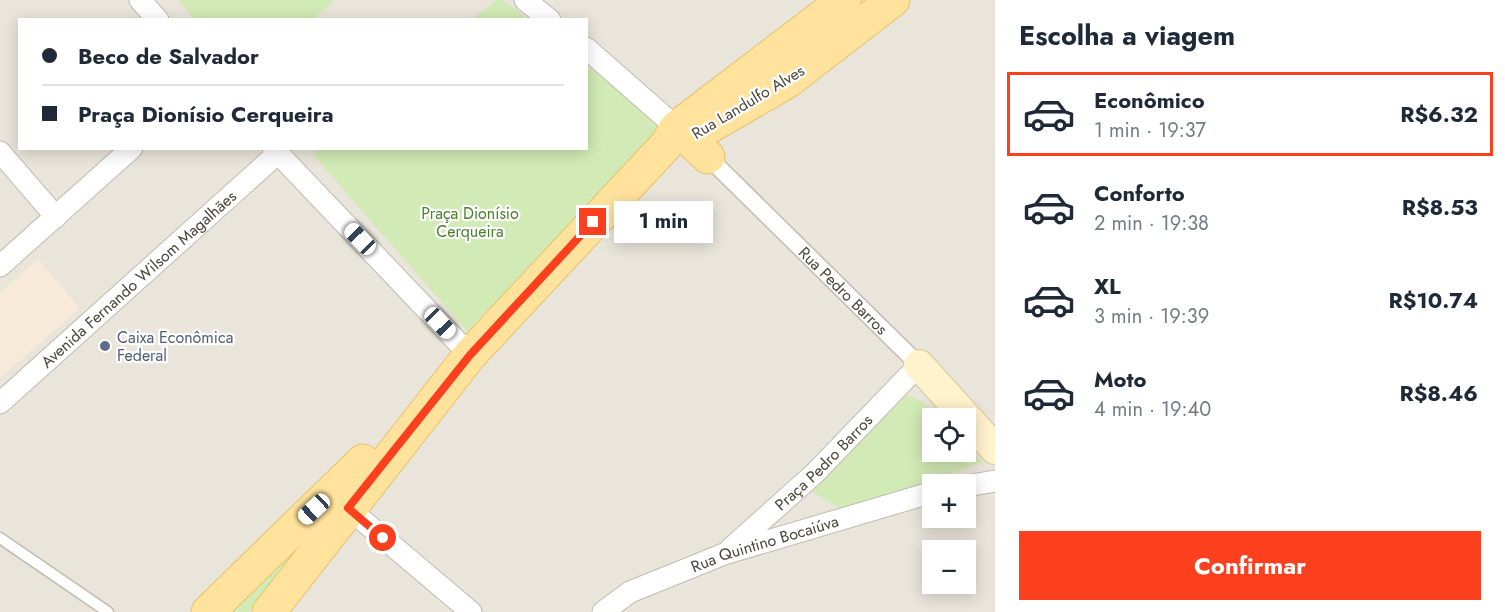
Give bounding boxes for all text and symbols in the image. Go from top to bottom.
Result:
text: Escolha a viagem [1019,16,1235,55]
text: Beco de Salvador [78,40,259,72]
street label: Rua Landulfo Alves [687,59,809,145]
text: Econômico [1094,84,1205,116]
icon: car [1022,87,1076,141]
text: Praça Dionísio Cerqueira [78,98,334,130]
text: R$6.32 [1400,98,1478,130]
text: 1 min · 19:37 [1094,116,1206,145]
text: Conforto [1094,177,1185,209]
icon: car [1022,180,1076,234]
street label: Avenida Fernando Wilsom Magalhães [36,185,241,373]
text: R$8.53 [1402,191,1478,223]
callout: 1 min [614,201,713,243]
park label: Praça Dionísio Cerqueira [421,202,519,243]
text: 1 min [639,207,688,236]
route end [579,208,606,235]
text: 2 min · 19:38 [1094,209,1209,238]
car [341,220,379,258]
street label: Rua Pedro Barros [794,241,893,340]
text: XL [1094,270,1121,302]
icon: car [1022,273,1076,327]
text: R$10.74 [1389,284,1478,316]
text: 3 min · 19:39 [1094,302,1209,331]
car [421,304,459,342]
place label: Caixa Econômica Federal [117,326,233,367]
marker: Caixa Econômica Federal [98,339,112,353]
text: Moto [1094,363,1147,395]
icon: car [1022,366,1076,420]
text: R$8.46 [1399,377,1478,409]
text: 4 min · 19:40 [1094,395,1211,424]
map controls [922,408,976,594]
button: locate [922,408,976,462]
street label: Praça Pedro Barros [769,409,877,516]
button: + [922,474,976,528]
car [295,490,333,528]
street label: Rua Quintino Bocaiúva [687,509,841,578]
route start [369,524,396,551]
button: Confirmar [1019,531,1481,600]
button: − [922,540,976,594]

